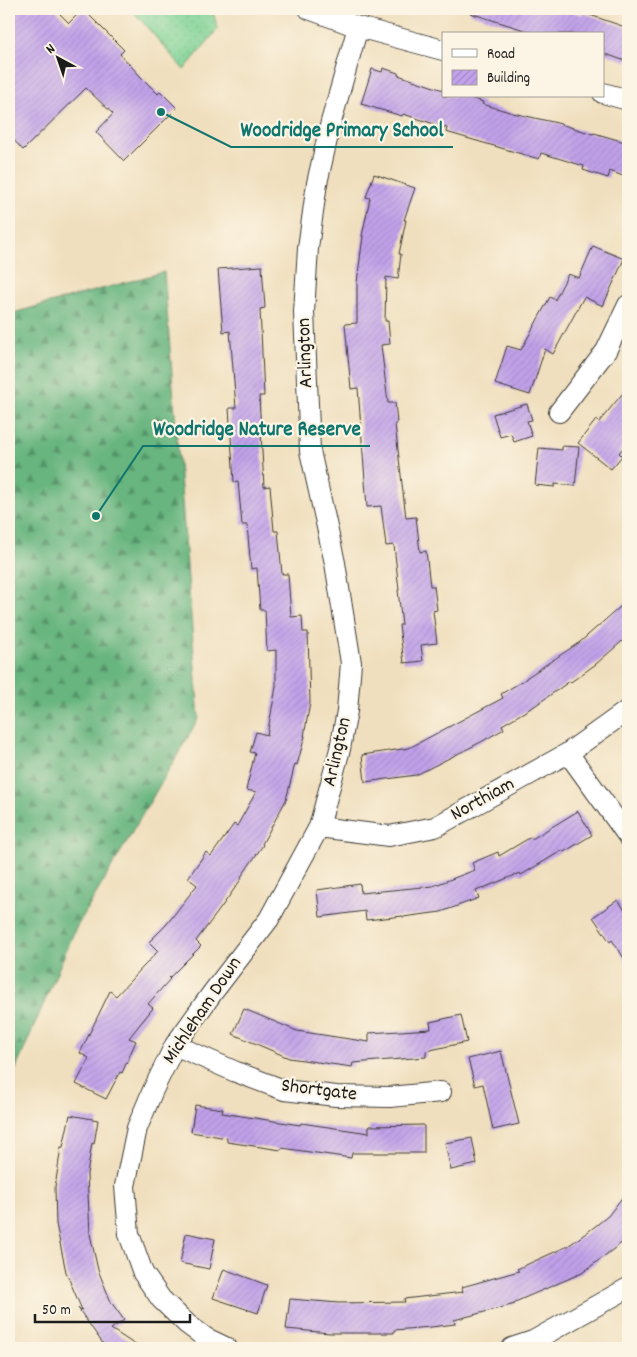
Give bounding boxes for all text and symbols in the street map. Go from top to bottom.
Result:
north arrow [32,32,82,82]
legend [442,32,604,98]
text: N [42,40,60,59]
text: Road [487,44,515,66]
text: Building [487,68,530,90]
callout: Woodridge Primary School [231,111,453,147]
text: Woodridge Primary School [241,117,444,147]
street label: Arlington [291,317,321,389]
callout: Woodridge Nature Reserve [143,410,370,446]
text: Woodridge Nature Reserve [153,416,361,446]
street label: Arlington [316,715,360,789]
street label: Northiam [446,771,520,829]
street label: Michleham Down [157,952,249,1070]
street label: Shortgate [280,1072,359,1110]
scale bar [35,1292,190,1324]
text: 50 m [42,1300,71,1322]

